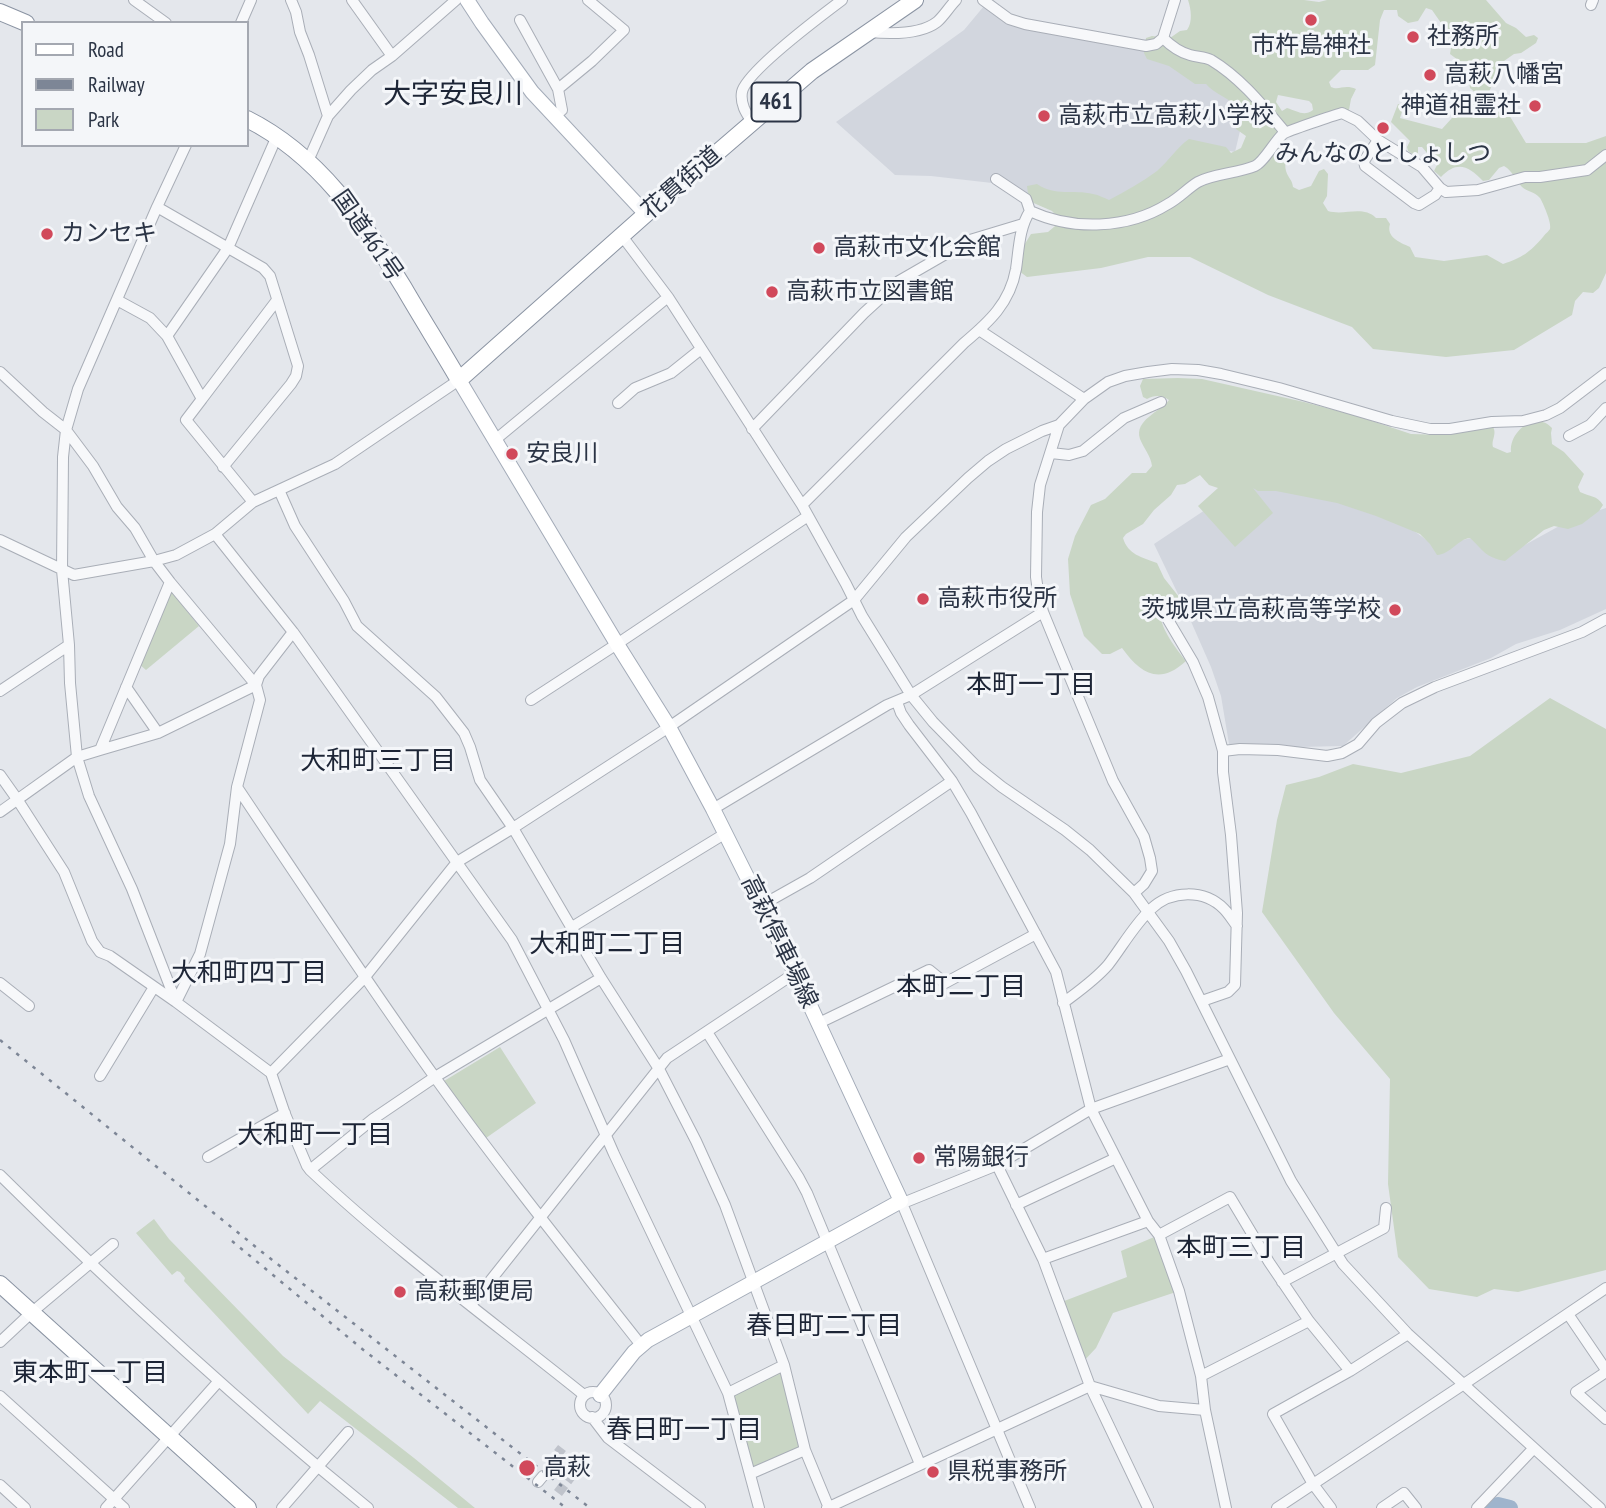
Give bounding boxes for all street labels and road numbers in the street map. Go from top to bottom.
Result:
road number: 461 [752,82,800,122]
street label: 花貫街道 [636,141,728,225]
street label: 国道461号 [325,185,409,287]
street label: 高萩停車場線 [734,871,824,1013]

